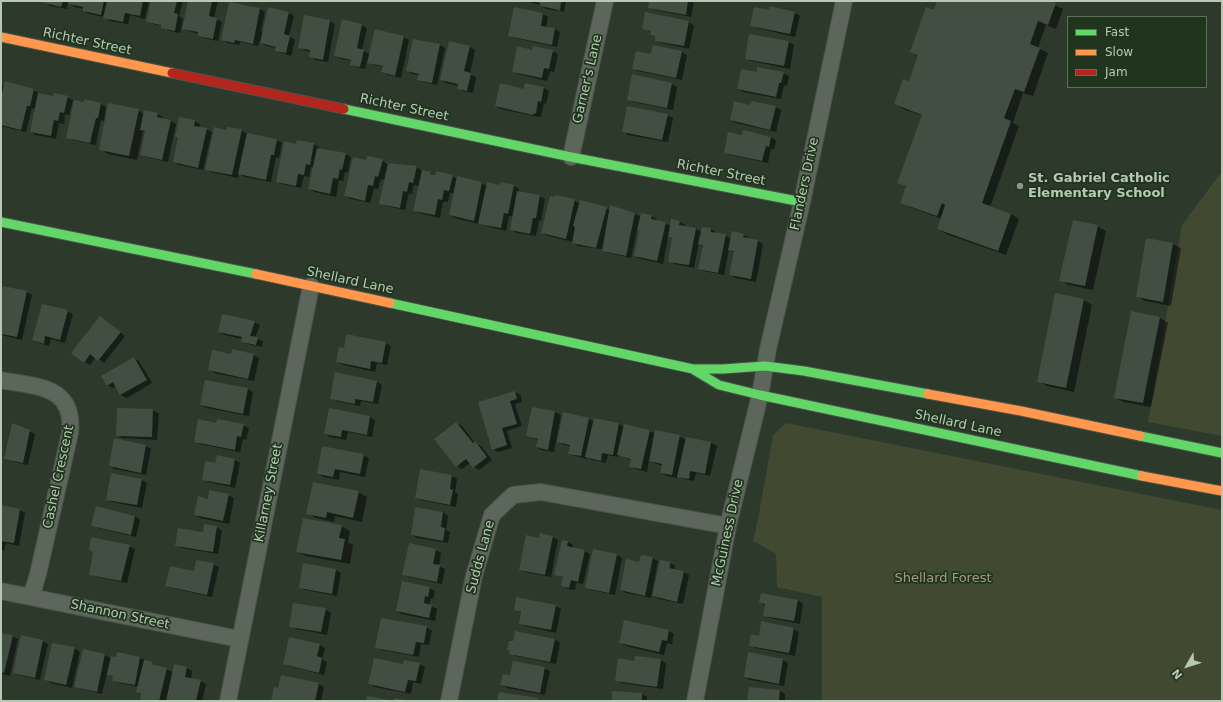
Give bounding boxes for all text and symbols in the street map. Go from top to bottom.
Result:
legend [1067,16,1207,88]
street label: Richter Street [41,25,133,59]
text: Fast [1105,25,1129,39]
street label: Garner's Lane [570,33,606,125]
text: Slow [1105,45,1133,59]
text: Jam [1105,65,1128,79]
street label: Richter Street [358,91,450,125]
street label: Flanders Drive [788,136,822,232]
street label: Richter Street [675,157,767,189]
place label: St. Gabriel Catholic Elementary School [1028,171,1170,202]
marker: St. Gabriel Catholic Elementary School [1015,181,1025,191]
street label: Shellard Lane [305,264,395,298]
street label: Shellard Lane [913,407,1003,441]
street label: Cashel Crescent [40,424,78,530]
street label: Killarney Street [252,442,286,544]
street label: McGuiness Drive [709,478,747,588]
street label: Sudds Lane [464,519,498,595]
park label: Shellard Forest [894,571,992,587]
street label: Shannon Street [69,597,171,633]
north arrow [1167,646,1207,686]
text: N [1169,666,1185,682]

